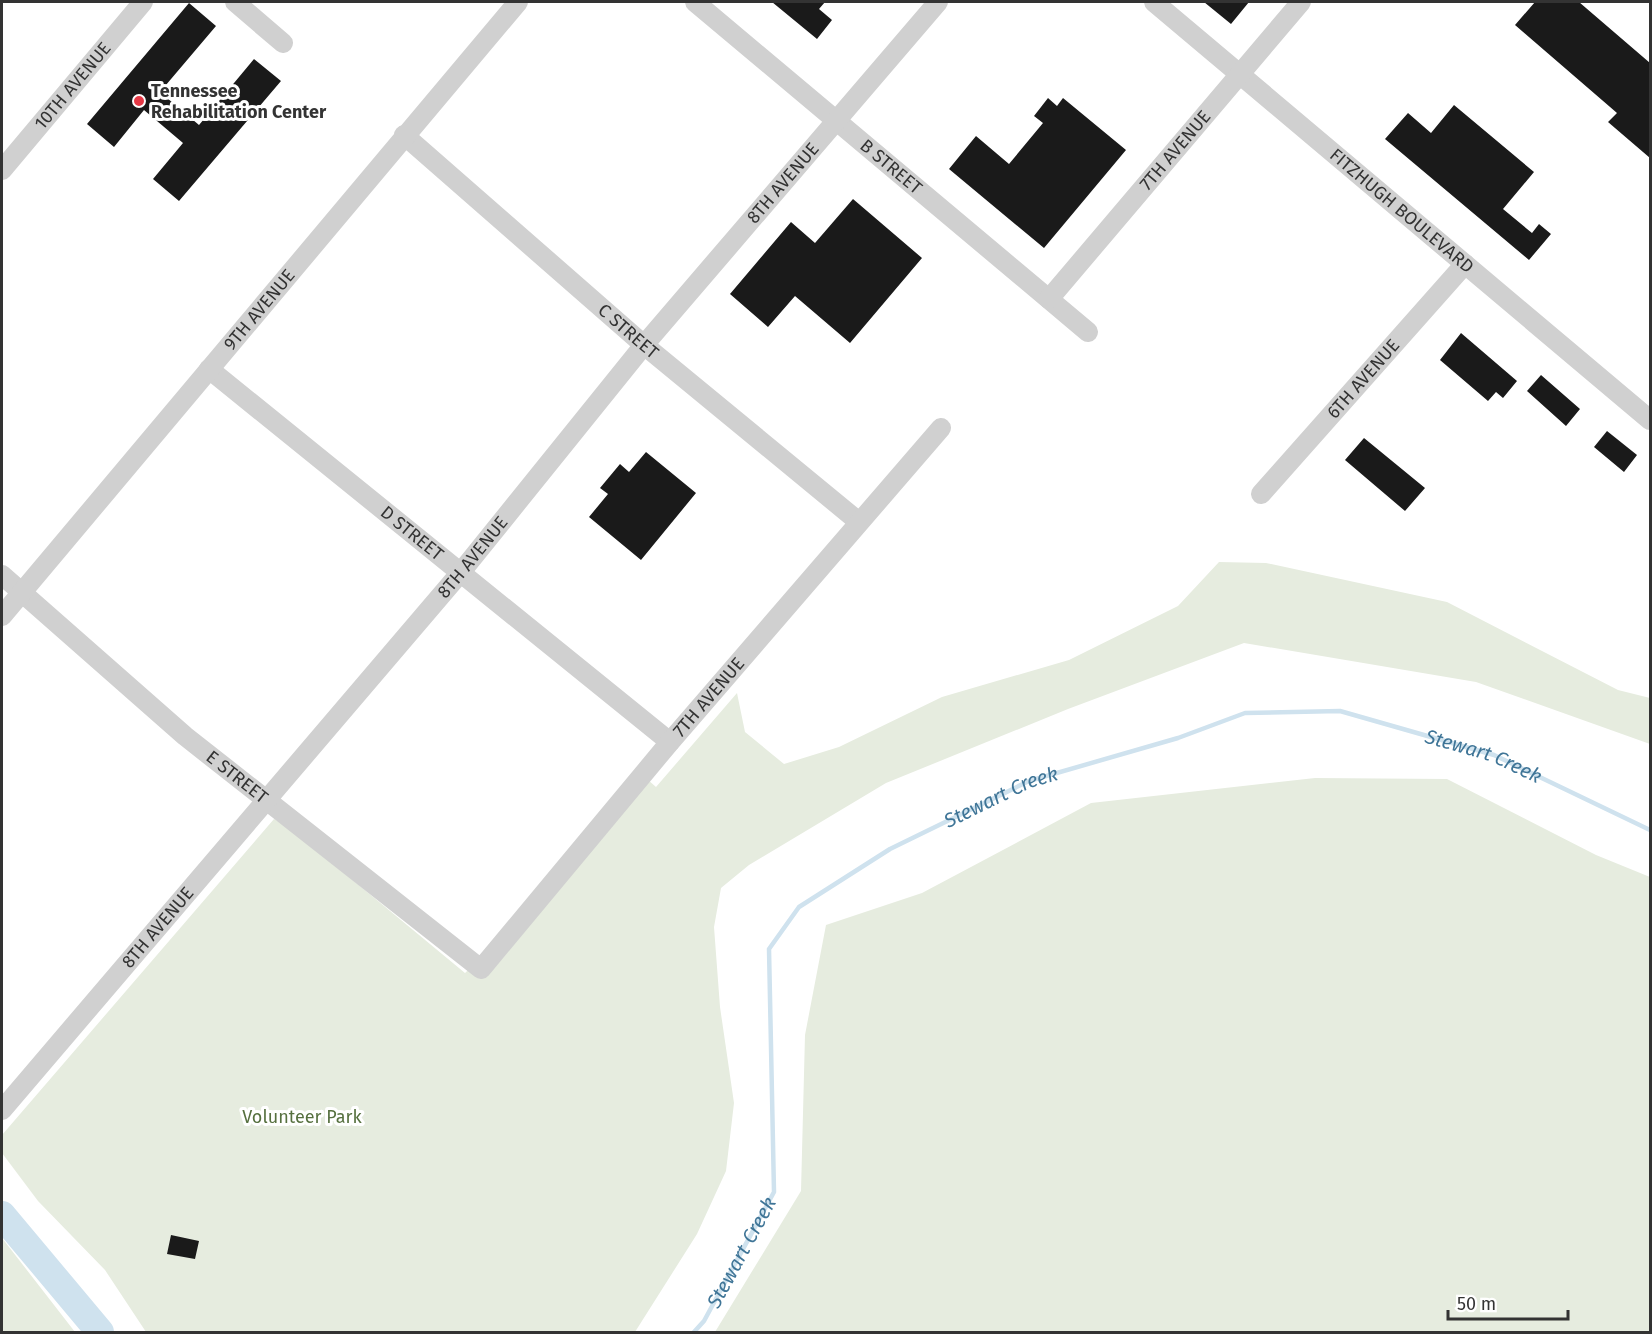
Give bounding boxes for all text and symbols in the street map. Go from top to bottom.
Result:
street label: 10TH AVENUE [30,38,116,134]
place label: Tennessee Rehabilitation Center [151,80,327,123]
marker: Tennessee Rehabilitation Center [132,94,146,108]
street label: 7TH AVENUE [1135,106,1215,195]
street label: B STREET [856,134,927,199]
street label: 8TH AVENUE [742,138,823,228]
street label: FITZHUGH BOULEVARD [1325,144,1478,278]
street label: 9TH AVENUE [219,265,300,355]
street label: C STREET [594,299,664,364]
street label: 6TH AVENUE [1322,335,1404,423]
street label: D STREET [376,501,448,566]
street label: 8TH AVENUE [433,512,513,603]
street label: 7TH AVENUE [668,653,749,741]
water label: Stewart Creek [1421,724,1546,788]
street label: E STREET [202,746,273,809]
water label: Stewart Creek [939,761,1061,833]
street label: 8TH AVENUE [117,882,198,972]
park label: Volunteer Park [242,1106,362,1128]
water label: Stewart Creek [701,1193,781,1313]
scale bar [1448,1283,1568,1321]
text: 50 m [1457,1293,1496,1315]

